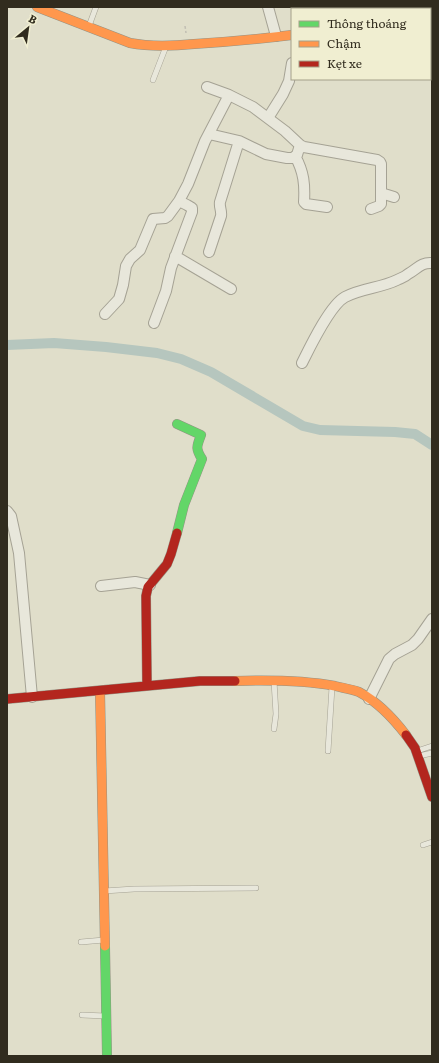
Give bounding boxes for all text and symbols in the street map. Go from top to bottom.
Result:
north arrow [8,8,48,48]
legend [291,8,431,80]
text: B [26,10,41,27]
text: Thông thoáng [327,14,407,32]
text: Chậm [327,34,362,52]
text: Kẹt xe [327,54,362,72]

